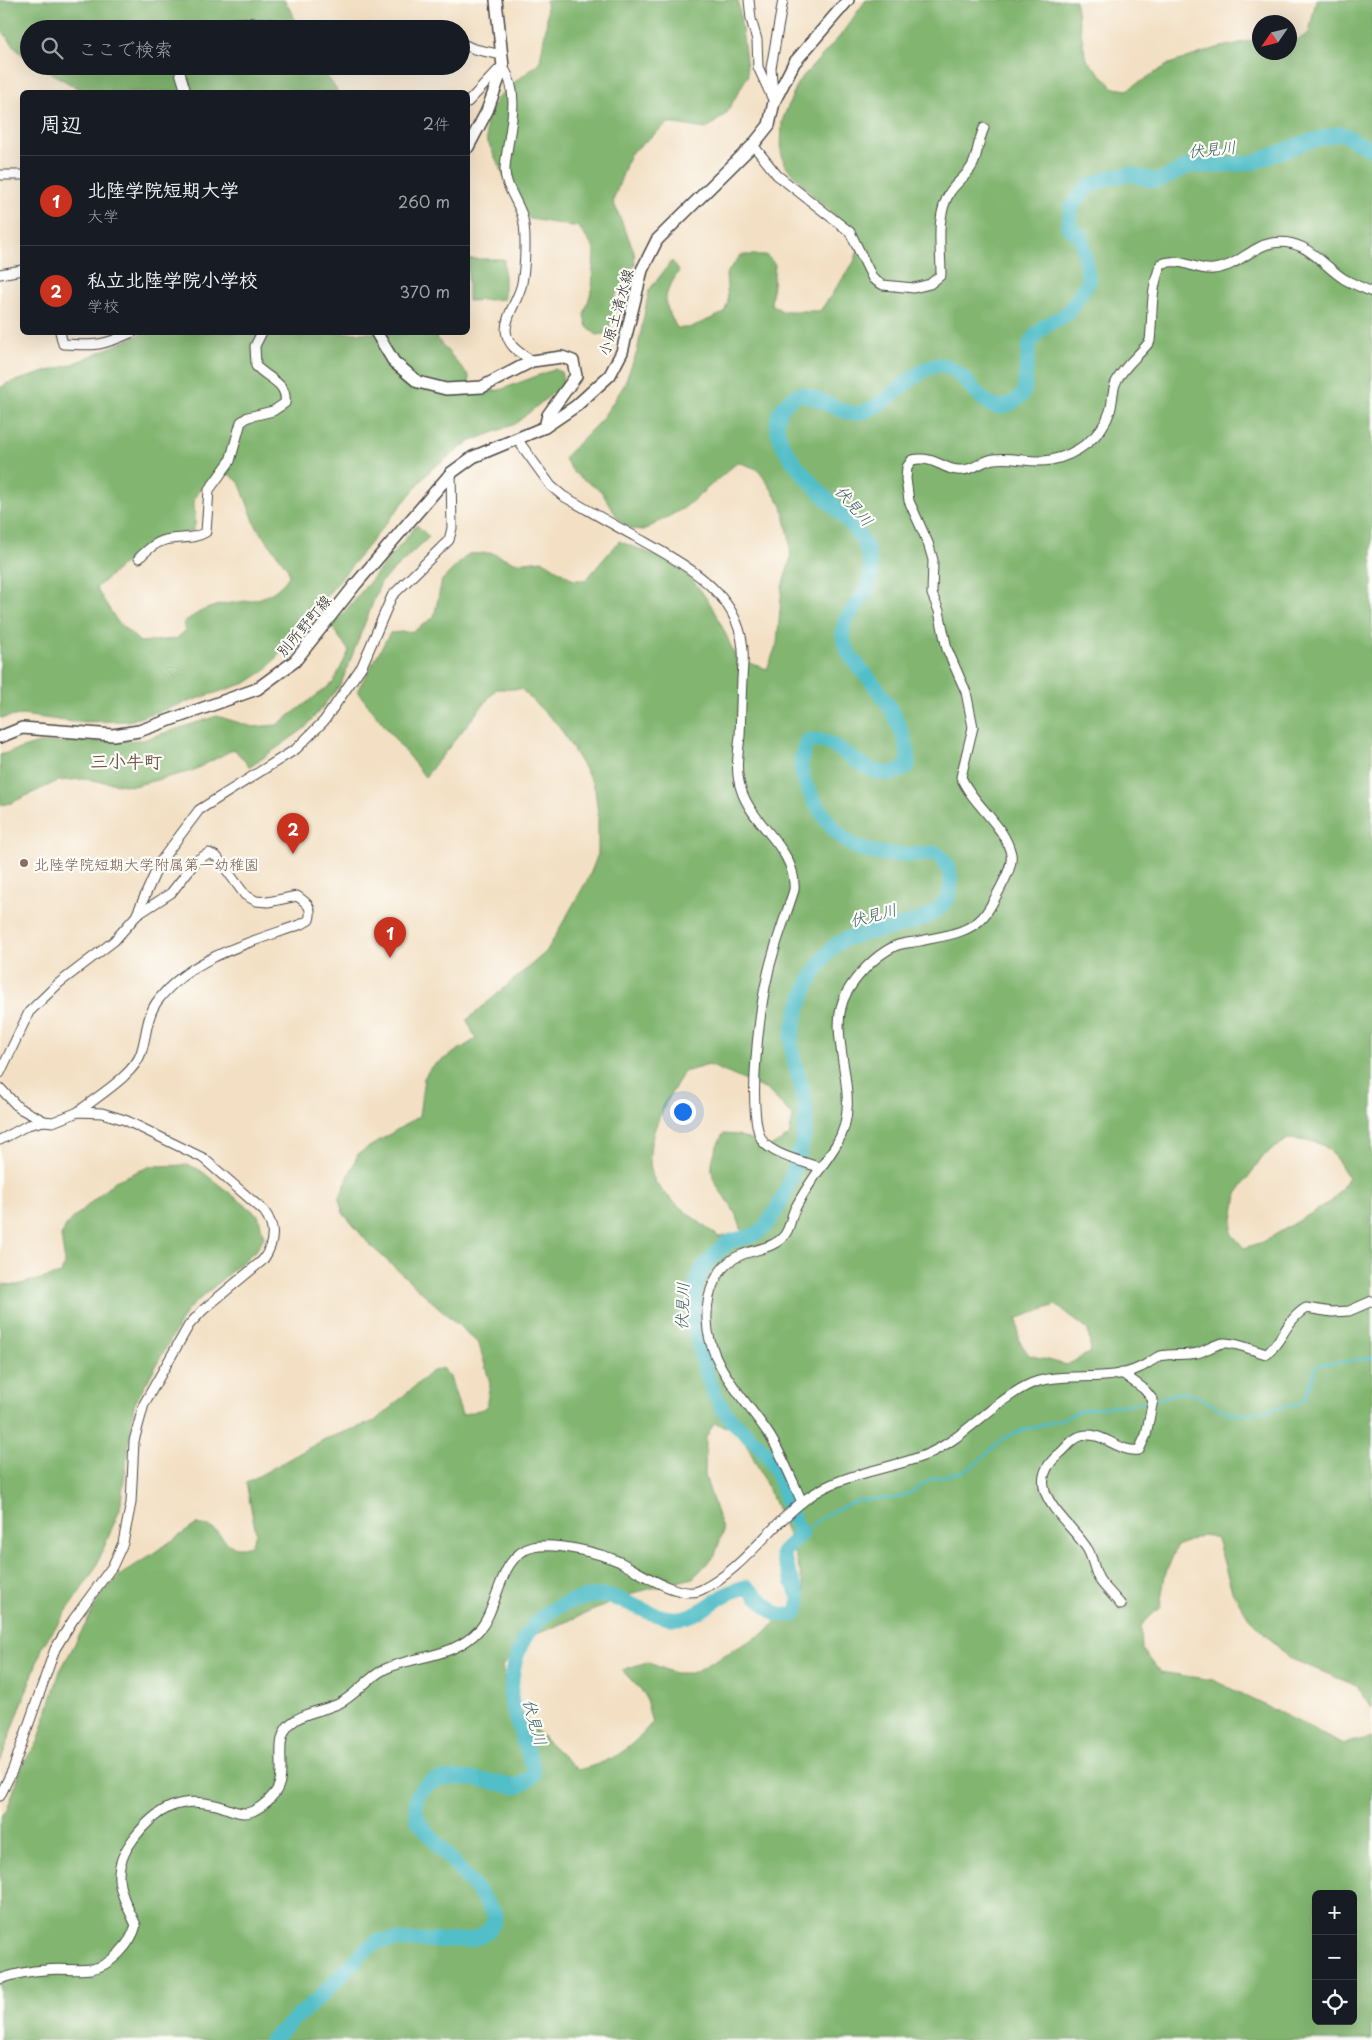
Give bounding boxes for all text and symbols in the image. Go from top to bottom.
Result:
north arrow [1252,15,1297,60]
search box [20,20,470,75]
icon: search [38,34,66,62]
text: ここで検索 [78,34,173,62]
text: 周辺 [40,107,82,139]
text: 2件 [423,111,450,135]
water label: 伏見川 [1187,134,1237,162]
text: 北陸学院短期大学 [87,175,239,203]
text: 1 [52,189,60,213]
text: 260 m [398,189,450,213]
text: 大学 [87,203,119,227]
text: 私立北陸学院小学校 [87,265,258,293]
street label: 小原土清水線 [592,266,638,358]
text: 2 [50,279,62,303]
text: 370 m [400,279,450,303]
text: 学校 [87,293,119,317]
water label: 伏見川 [830,479,880,531]
street label: 別所野町線 [270,589,336,661]
district label: 三小牛町 [90,747,162,774]
pin: 2 [277,813,309,854]
place label: 北陸学院短期大学附属第一幼稚園 [34,852,259,875]
marker: 北陸学院短期大学附属第一幼稚園 [18,857,30,869]
water label: 伏見川 [847,896,899,932]
pin: 1 [374,917,406,958]
your location [670,1099,696,1125]
water label: 伏見川 [668,1282,694,1330]
water label: 伏見川 [518,1696,554,1748]
map controls [1312,1890,1357,2025]
button: + [1312,1890,1357,1935]
button: − [1312,1935,1357,1980]
button: locate [1312,1980,1357,2025]

